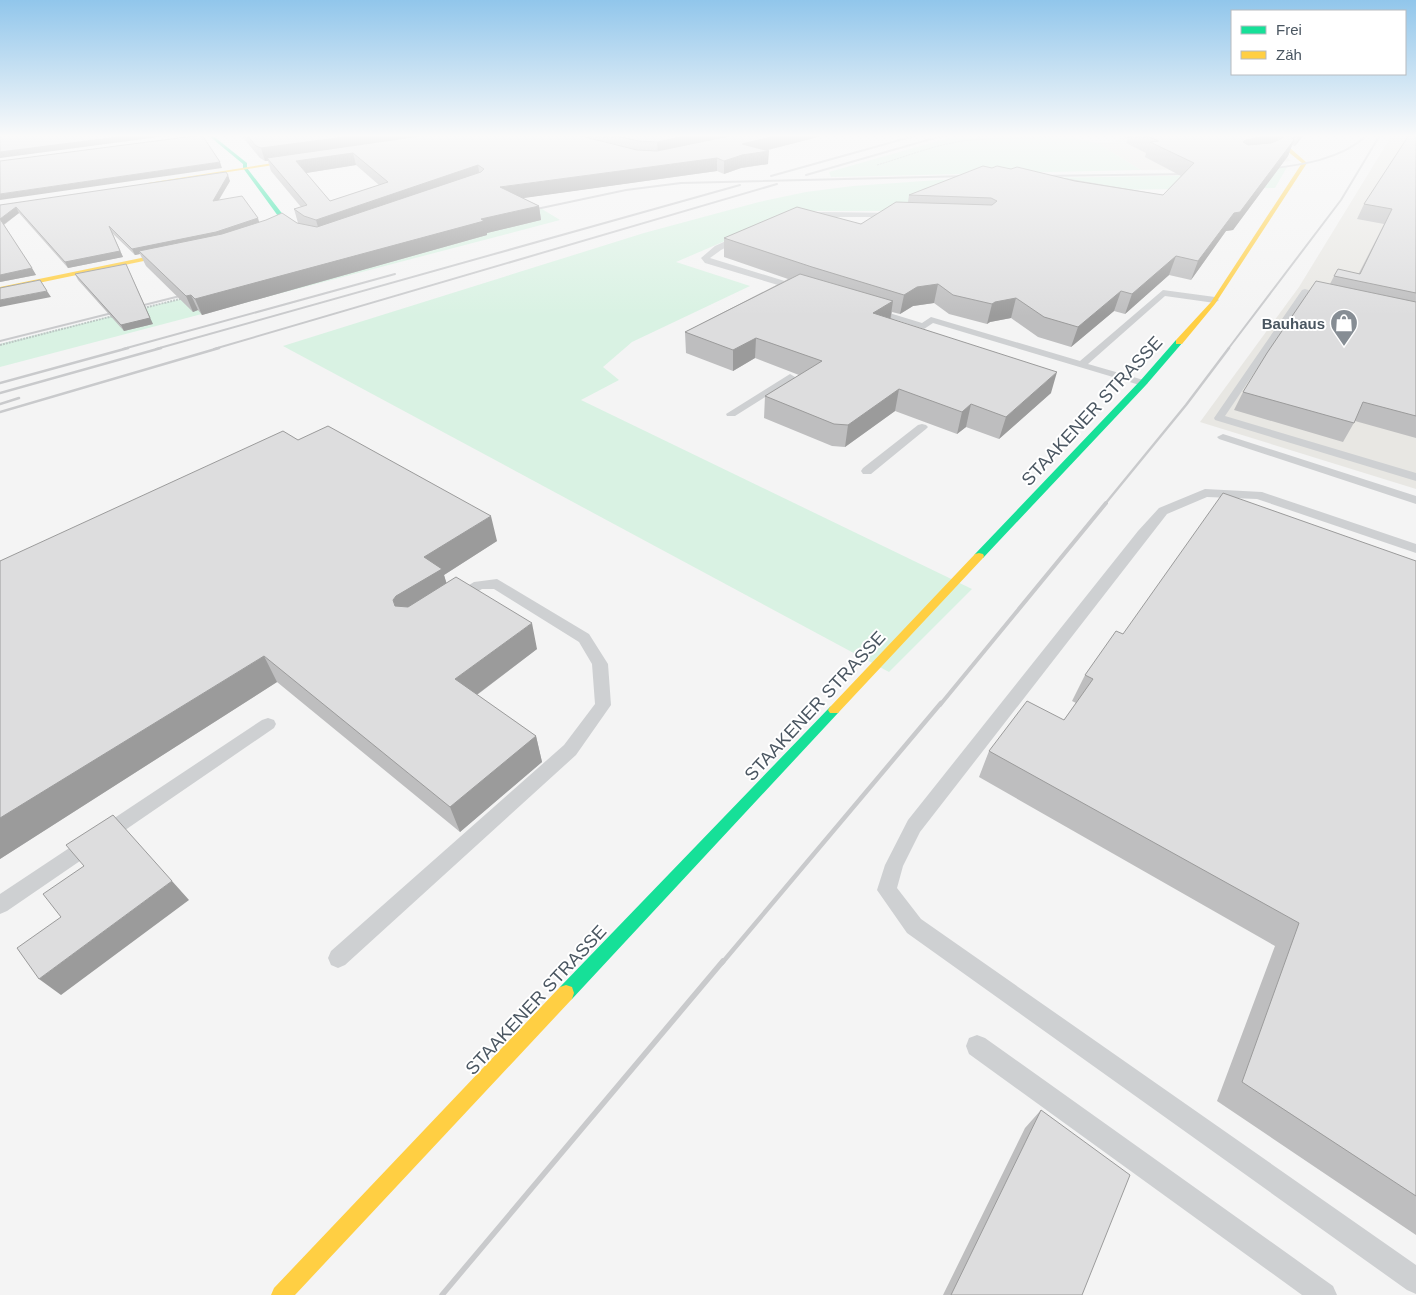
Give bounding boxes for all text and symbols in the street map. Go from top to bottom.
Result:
legend [1231,10,1406,75]
text: Frei [1276,21,1302,38]
text: Zäh [1276,46,1302,63]
shop icon: Bauhaus [1329,308,1359,347]
place label: Bauhaus [1262,315,1325,332]
street label: STAAKENER STRASSE [1018,332,1166,490]
street label: STAAKENER STRASSE [741,627,889,785]
street label: STAAKENER STRASSE [462,921,610,1079]

